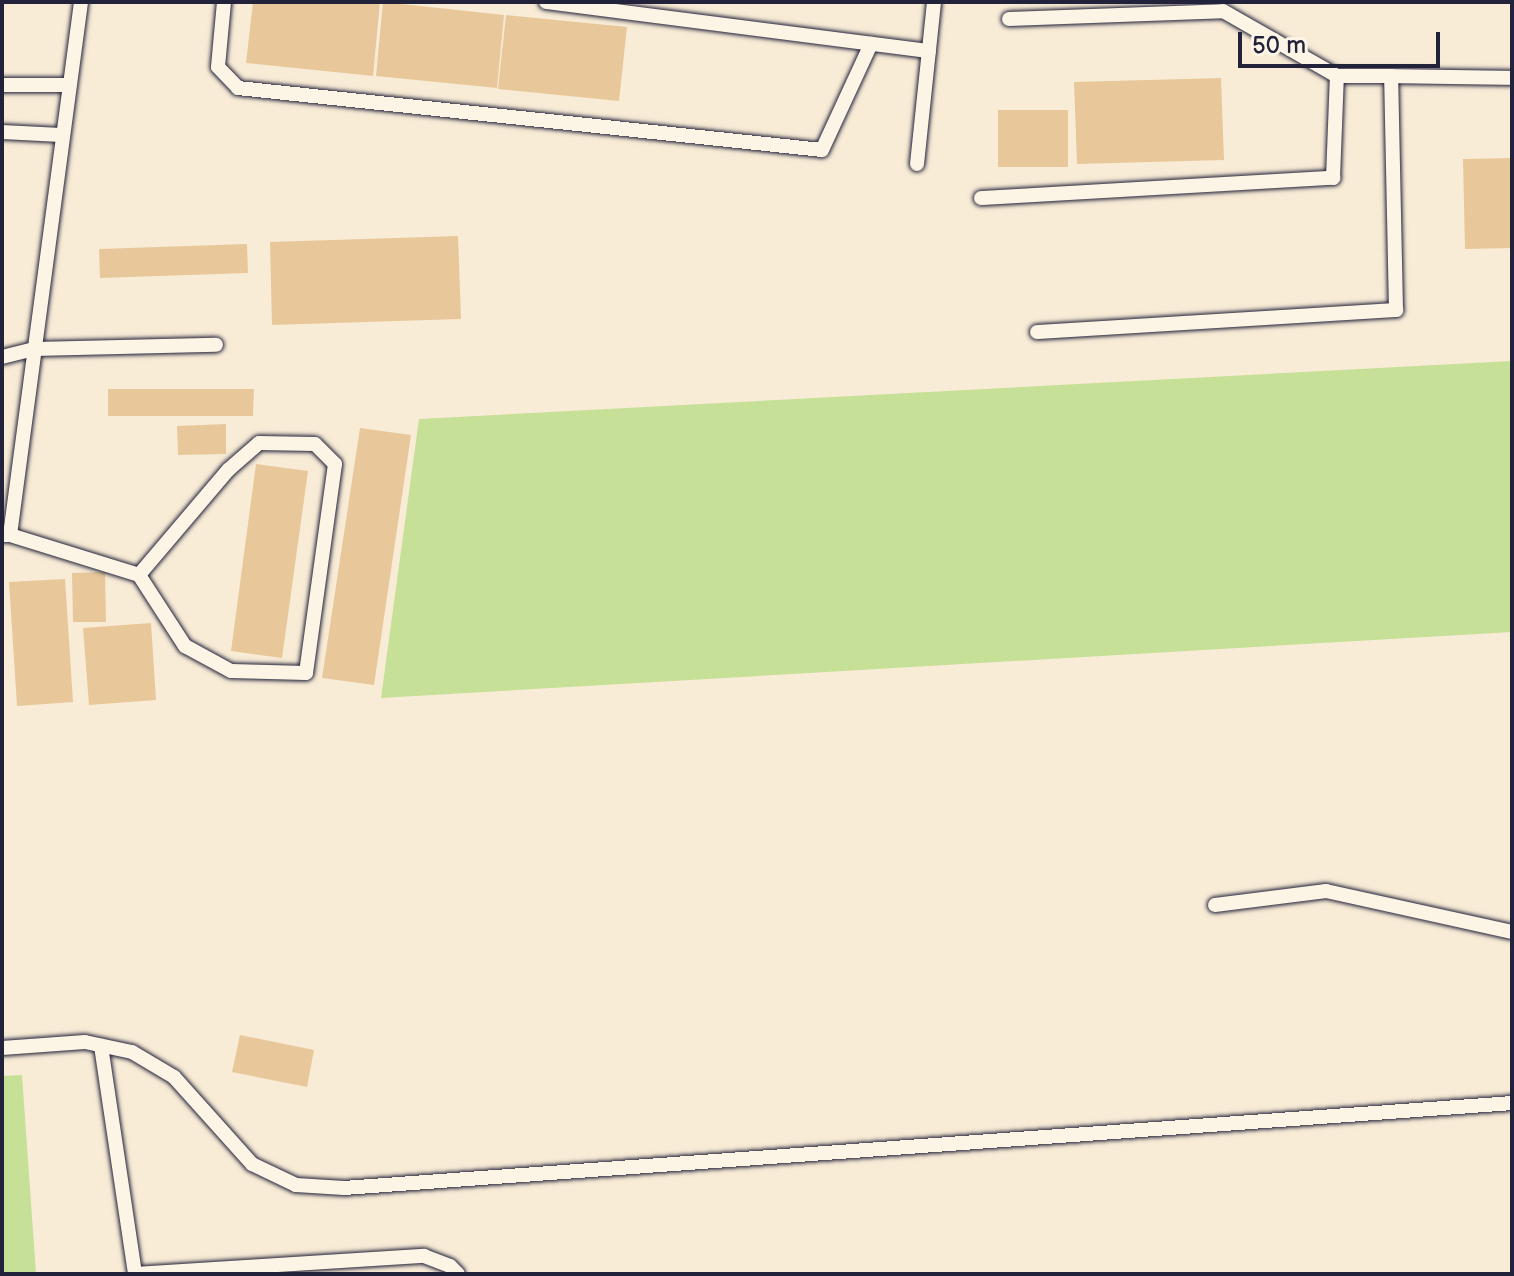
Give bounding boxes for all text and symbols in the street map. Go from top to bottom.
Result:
scale bar [1242,16,1444,66]
text: 50 m [1252,31,1306,60]

